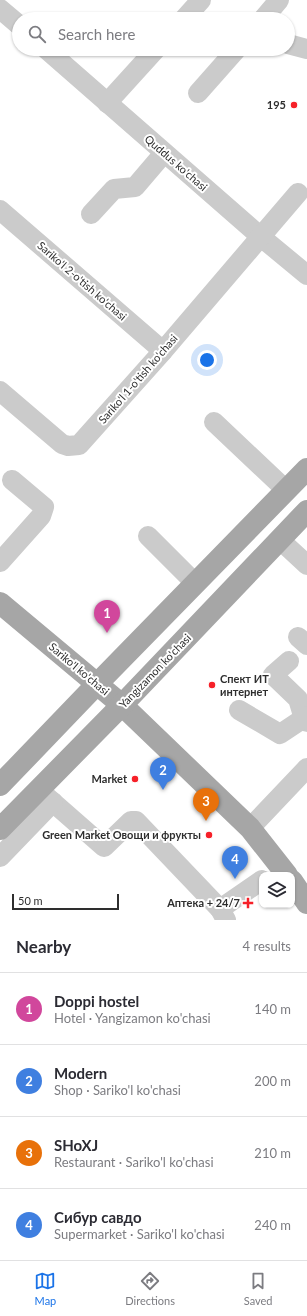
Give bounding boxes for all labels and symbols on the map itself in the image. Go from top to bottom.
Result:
place label: 195 [267,98,286,111]
marker: 195 [289,100,299,110]
street label: Quddus ko'chasi [142,132,210,193]
street label: Sariko'l 2-o'tish ko'chasi [35,238,130,323]
street label: Sariko'l 1-o'tish ko'chasi [95,331,180,426]
your location [197,350,217,370]
pin: 1 [94,600,120,633]
street label: Yangizamon ko'chasi [116,631,194,710]
street label: Sariko'l ko'chasi [47,640,112,698]
place label: Спект ИТ интернет [220,672,269,698]
marker: Спект ИТ интернет [207,680,217,690]
pin: 2 [150,757,176,790]
place label: Market [92,772,128,785]
marker: Market [130,774,140,784]
pin: 3 [193,788,219,821]
place label: Green Market Овощи и фрукты [42,828,201,841]
marker: Green Market Овощи и фрукты [204,830,214,840]
pin: 4 [222,846,248,879]
scale bar [12,892,119,911]
place label: Аптека + 24/7 [166,896,240,909]
marker: Аптека + 24/7 [243,898,253,908]

